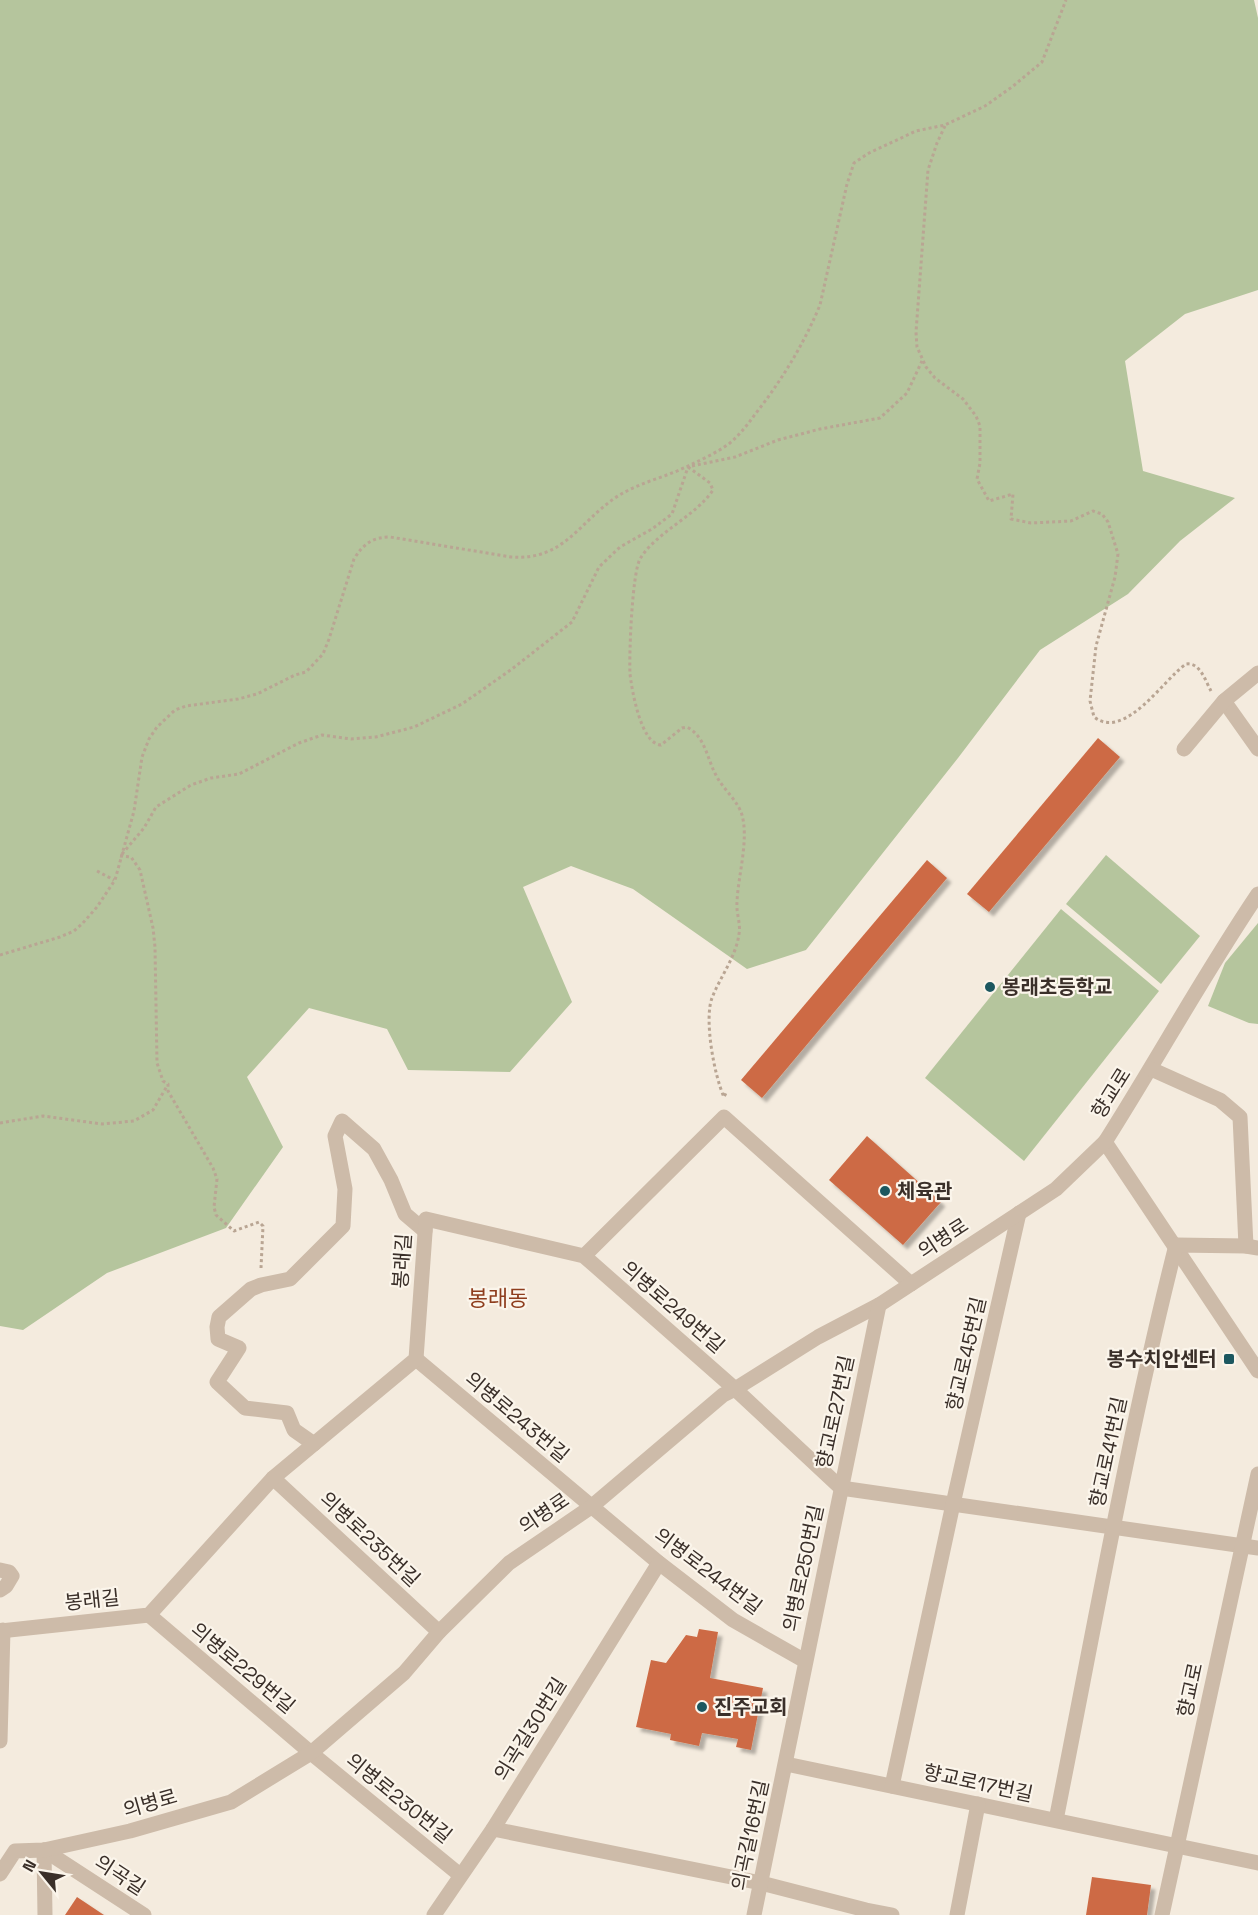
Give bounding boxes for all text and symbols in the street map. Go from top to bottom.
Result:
place label: 봉래초등학교 [1002,974,1112,1000]
marker: 봉래초등학교 [983,980,997,994]
street label: 향교로 [1085,1063,1137,1123]
place label: 체육관 [897,1178,953,1204]
marker: 체육관 [878,1184,892,1198]
street label: 의병로 [913,1212,973,1264]
street label: 봉래길 [387,1233,417,1289]
street label: 의병로249번길 [616,1255,730,1359]
district label: 봉래동 [468,1284,528,1312]
street label: 향교로45번길 [940,1294,992,1414]
place label: 봉수치안센터 [1107,1346,1217,1372]
marker: 봉수치안센터 [1222,1352,1236,1366]
street label: 향교로27번길 [810,1353,860,1471]
street label: 의병로243번길 [460,1366,574,1468]
street label: 향교로41번길 [1084,1394,1132,1510]
street label: 의병로235번길 [314,1486,426,1592]
street label: 의병로 [514,1487,574,1539]
street label: 의병로250번길 [777,1502,829,1634]
street label: 의병로244번길 [649,1522,767,1620]
street label: 봉래길 [63,1584,121,1616]
street label: 의병로229번길 [185,1617,301,1719]
street label: 향교로 [1172,1660,1208,1720]
street label: 의곡길30번길 [488,1673,572,1785]
place label: 진주교회 [714,1694,788,1720]
marker: 진주교회 [695,1700,709,1714]
street label: 의병로230번길 [341,1747,457,1849]
street label: 향교로17번길 [921,1759,1035,1807]
street label: 의곡길16번길 [726,1777,774,1893]
street label: 의병로 [120,1783,180,1823]
north arrow [12,1843,72,1903]
street label: 의곡길 [90,1849,150,1901]
text: N [18,1856,41,1876]

